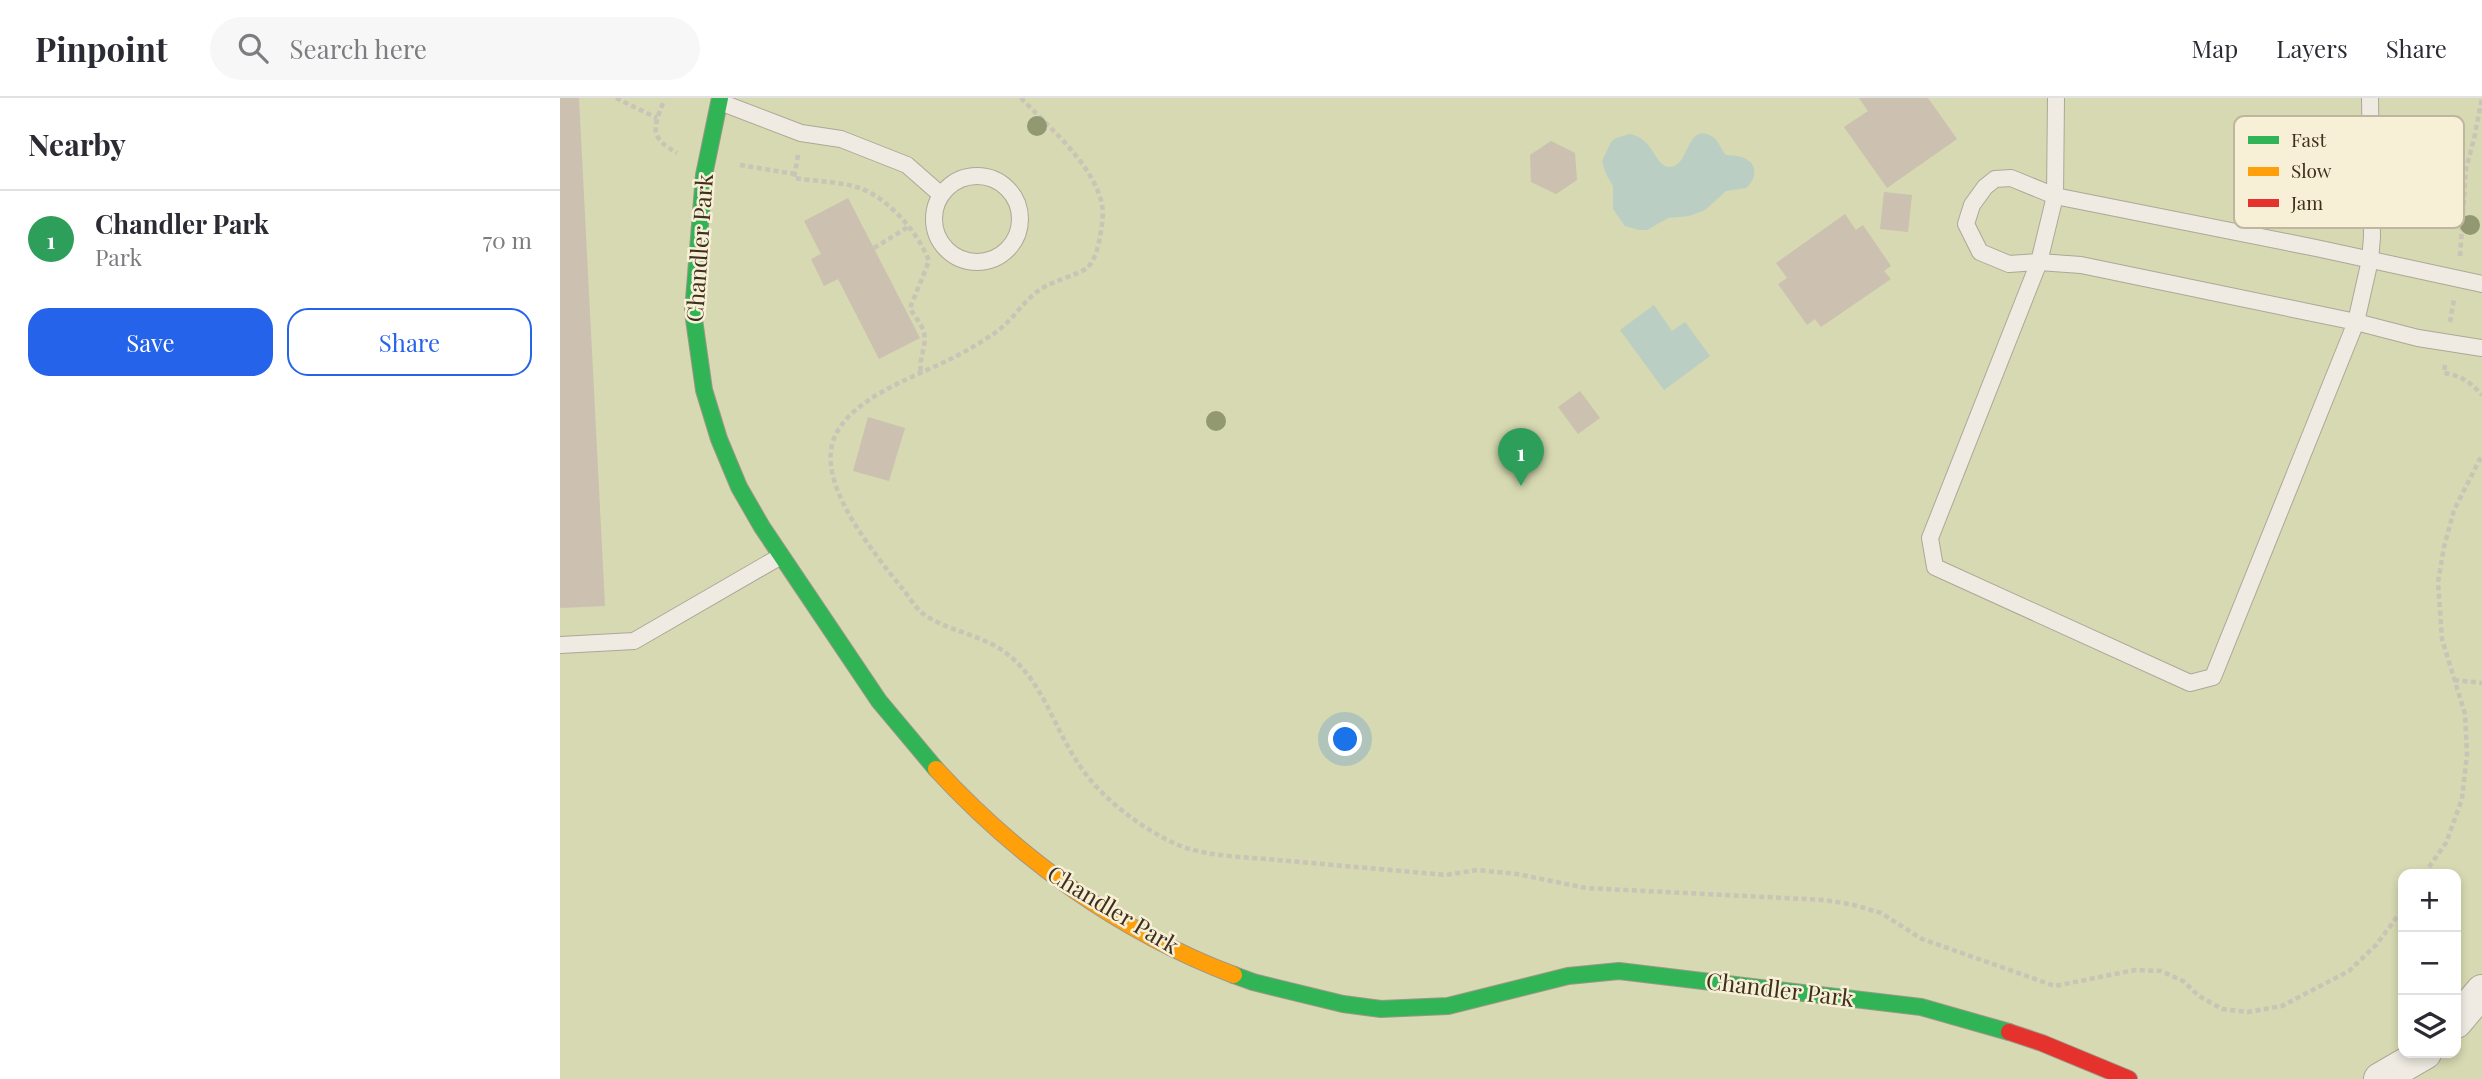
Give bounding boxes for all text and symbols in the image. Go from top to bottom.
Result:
search box [210,17,700,80]
text: Pinpoint [35,26,168,70]
icon: search [234,29,272,67]
text: Search here [290,31,427,66]
text: Map [2192,32,2238,64]
text: Layers [2276,32,2348,64]
text: Share [2386,32,2447,64]
legend [2234,116,2464,228]
text: Nearby [28,124,126,164]
text: Fast [2291,126,2327,152]
text: Slow [2291,157,2332,183]
street label: Chandler Park [678,172,719,323]
text: Jam [2290,189,2323,215]
text: Chandler Park [95,206,269,241]
text: 1 [47,224,55,255]
text: 70 m [483,224,532,255]
text: Park [95,241,142,272]
button: Save [28,308,273,376]
button: Share [287,308,532,376]
pin: 1 [1498,428,1544,486]
your location [1328,722,1362,756]
street label: Chandler Park [1042,857,1186,960]
map controls [2398,869,2461,1058]
button: + [2398,869,2461,932]
button: − [2398,932,2461,995]
street label: Chandler Park [1705,964,1856,1013]
button: layers [2398,995,2461,1058]

